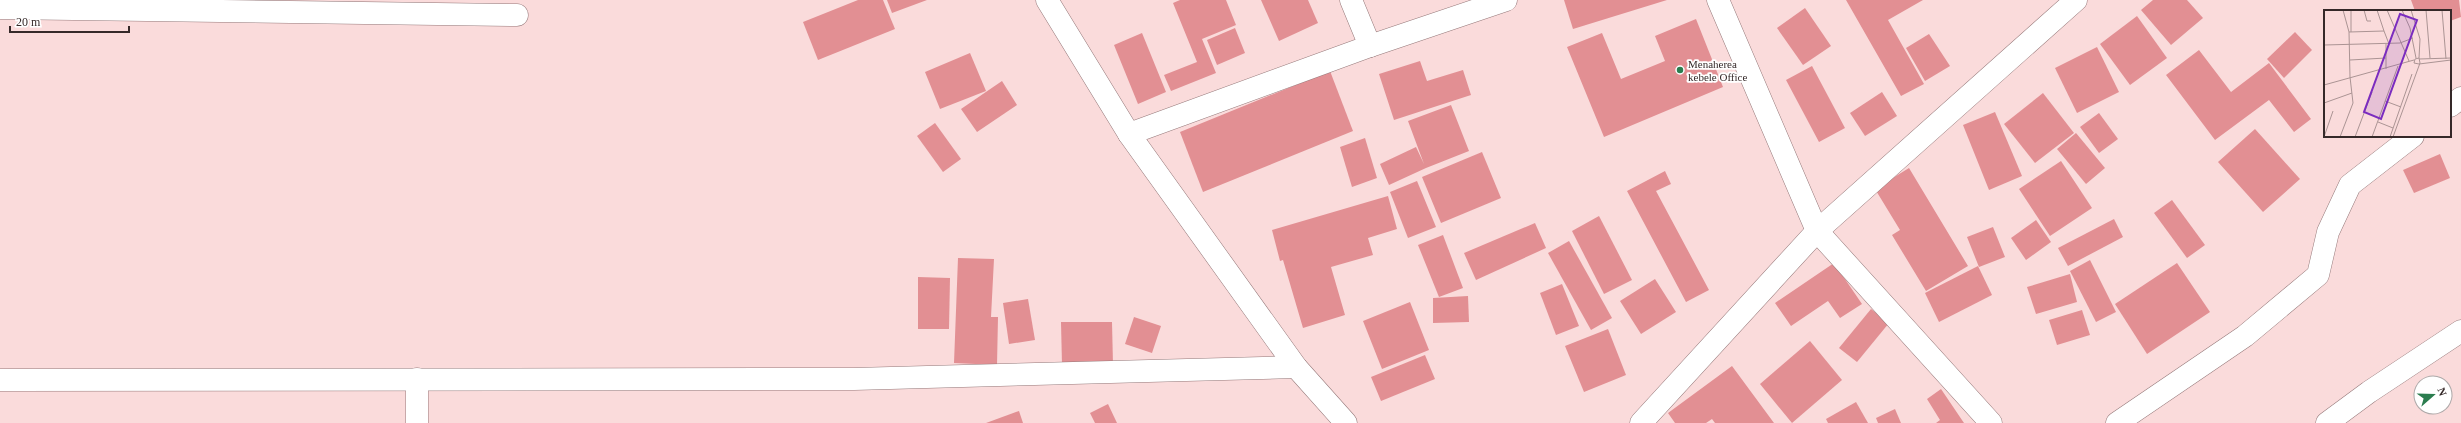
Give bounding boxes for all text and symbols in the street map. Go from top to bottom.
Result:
scale bar [10,8,129,34]
inset map [2324,10,2451,137]
text: 20 m [16,15,41,29]
place label: Menaherea kebele Office [1688,58,1747,83]
marker: Menaherea kebele Office [1675,65,1685,75]
north arrow [2413,375,2453,415]
text: N [2435,386,2449,397]

